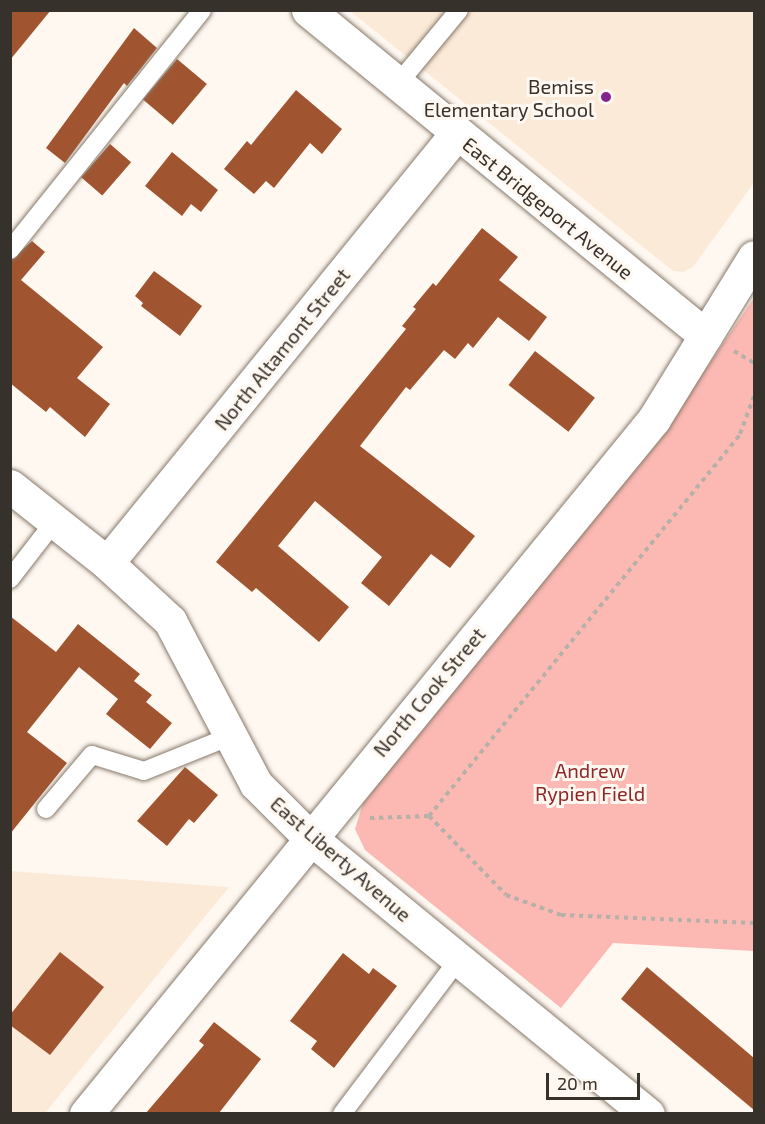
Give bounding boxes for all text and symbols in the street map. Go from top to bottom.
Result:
place label: Bemiss Elementary School [423,74,594,121]
marker: Bemiss Elementary School [599,90,613,104]
street label: East Bridgeport Avenue [458,132,638,284]
street label: North Altamont Street [209,263,355,435]
street label: North Cook Street [368,622,490,762]
park label: Andrew Rypien Field [535,758,645,805]
street label: East Liberty Avenue [265,791,417,927]
scale bar [549,1061,644,1099]
text: 20 m [557,1072,598,1094]

